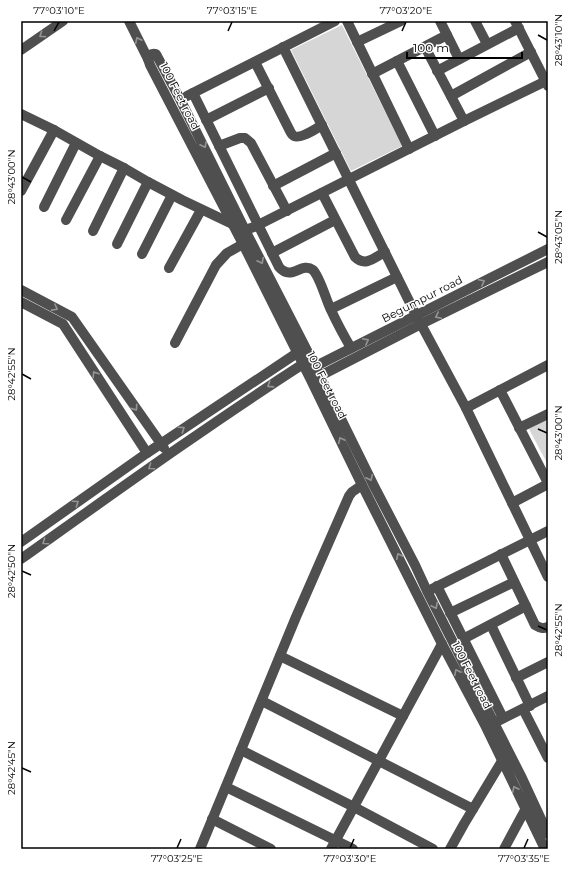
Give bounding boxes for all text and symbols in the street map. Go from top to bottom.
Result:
text: 77°03'10"E [33,4,85,17]
text: 77°03'15"E [207,4,257,17]
text: 77°03'20"E [379,4,433,17]
text: 28°43'10"N [552,14,565,66]
one-way arrow [39,30,46,38]
scale bar [407,34,522,60]
one-way arrow [135,37,143,44]
text: 100 m [413,40,449,55]
street label: 100 Feet road [157,60,203,132]
one-way arrow [199,141,206,148]
text: 28°43'00"N [5,149,18,205]
text: 28°43'05"N [552,210,565,264]
one-way arrow [257,257,264,265]
street label: Begumpur road [379,273,465,325]
one-way arrow [478,279,485,287]
one-way arrow [51,303,59,311]
one-way arrow [434,311,442,319]
one-way arrow [362,338,369,345]
text: 28°42'55"N [5,347,18,401]
street label: 100 Feet road [304,349,350,421]
one-way arrow [93,371,100,378]
one-way arrow [267,380,274,388]
one-way arrow [130,404,137,411]
text: 28°43'00"N [552,405,565,461]
one-way arrow [178,427,185,434]
one-way arrow [338,437,346,444]
one-way arrow [149,462,156,469]
one-way arrow [365,473,373,481]
one-way arrow [71,501,78,508]
one-way arrow [42,537,49,545]
text: 28°42'50"N [5,544,18,598]
one-way arrow [396,553,404,561]
one-way arrow [430,602,437,610]
text: 28°42'55"N [552,603,565,657]
street label: 100 Feet road [449,639,495,711]
one-way arrow [454,669,462,677]
text: 28°42'45"N [5,741,18,795]
one-way arrow [512,786,520,793]
text: 77°03'25"E [151,852,203,865]
text: 77°03'30"E [323,852,377,865]
text: 77°03'35"E [498,852,550,865]

